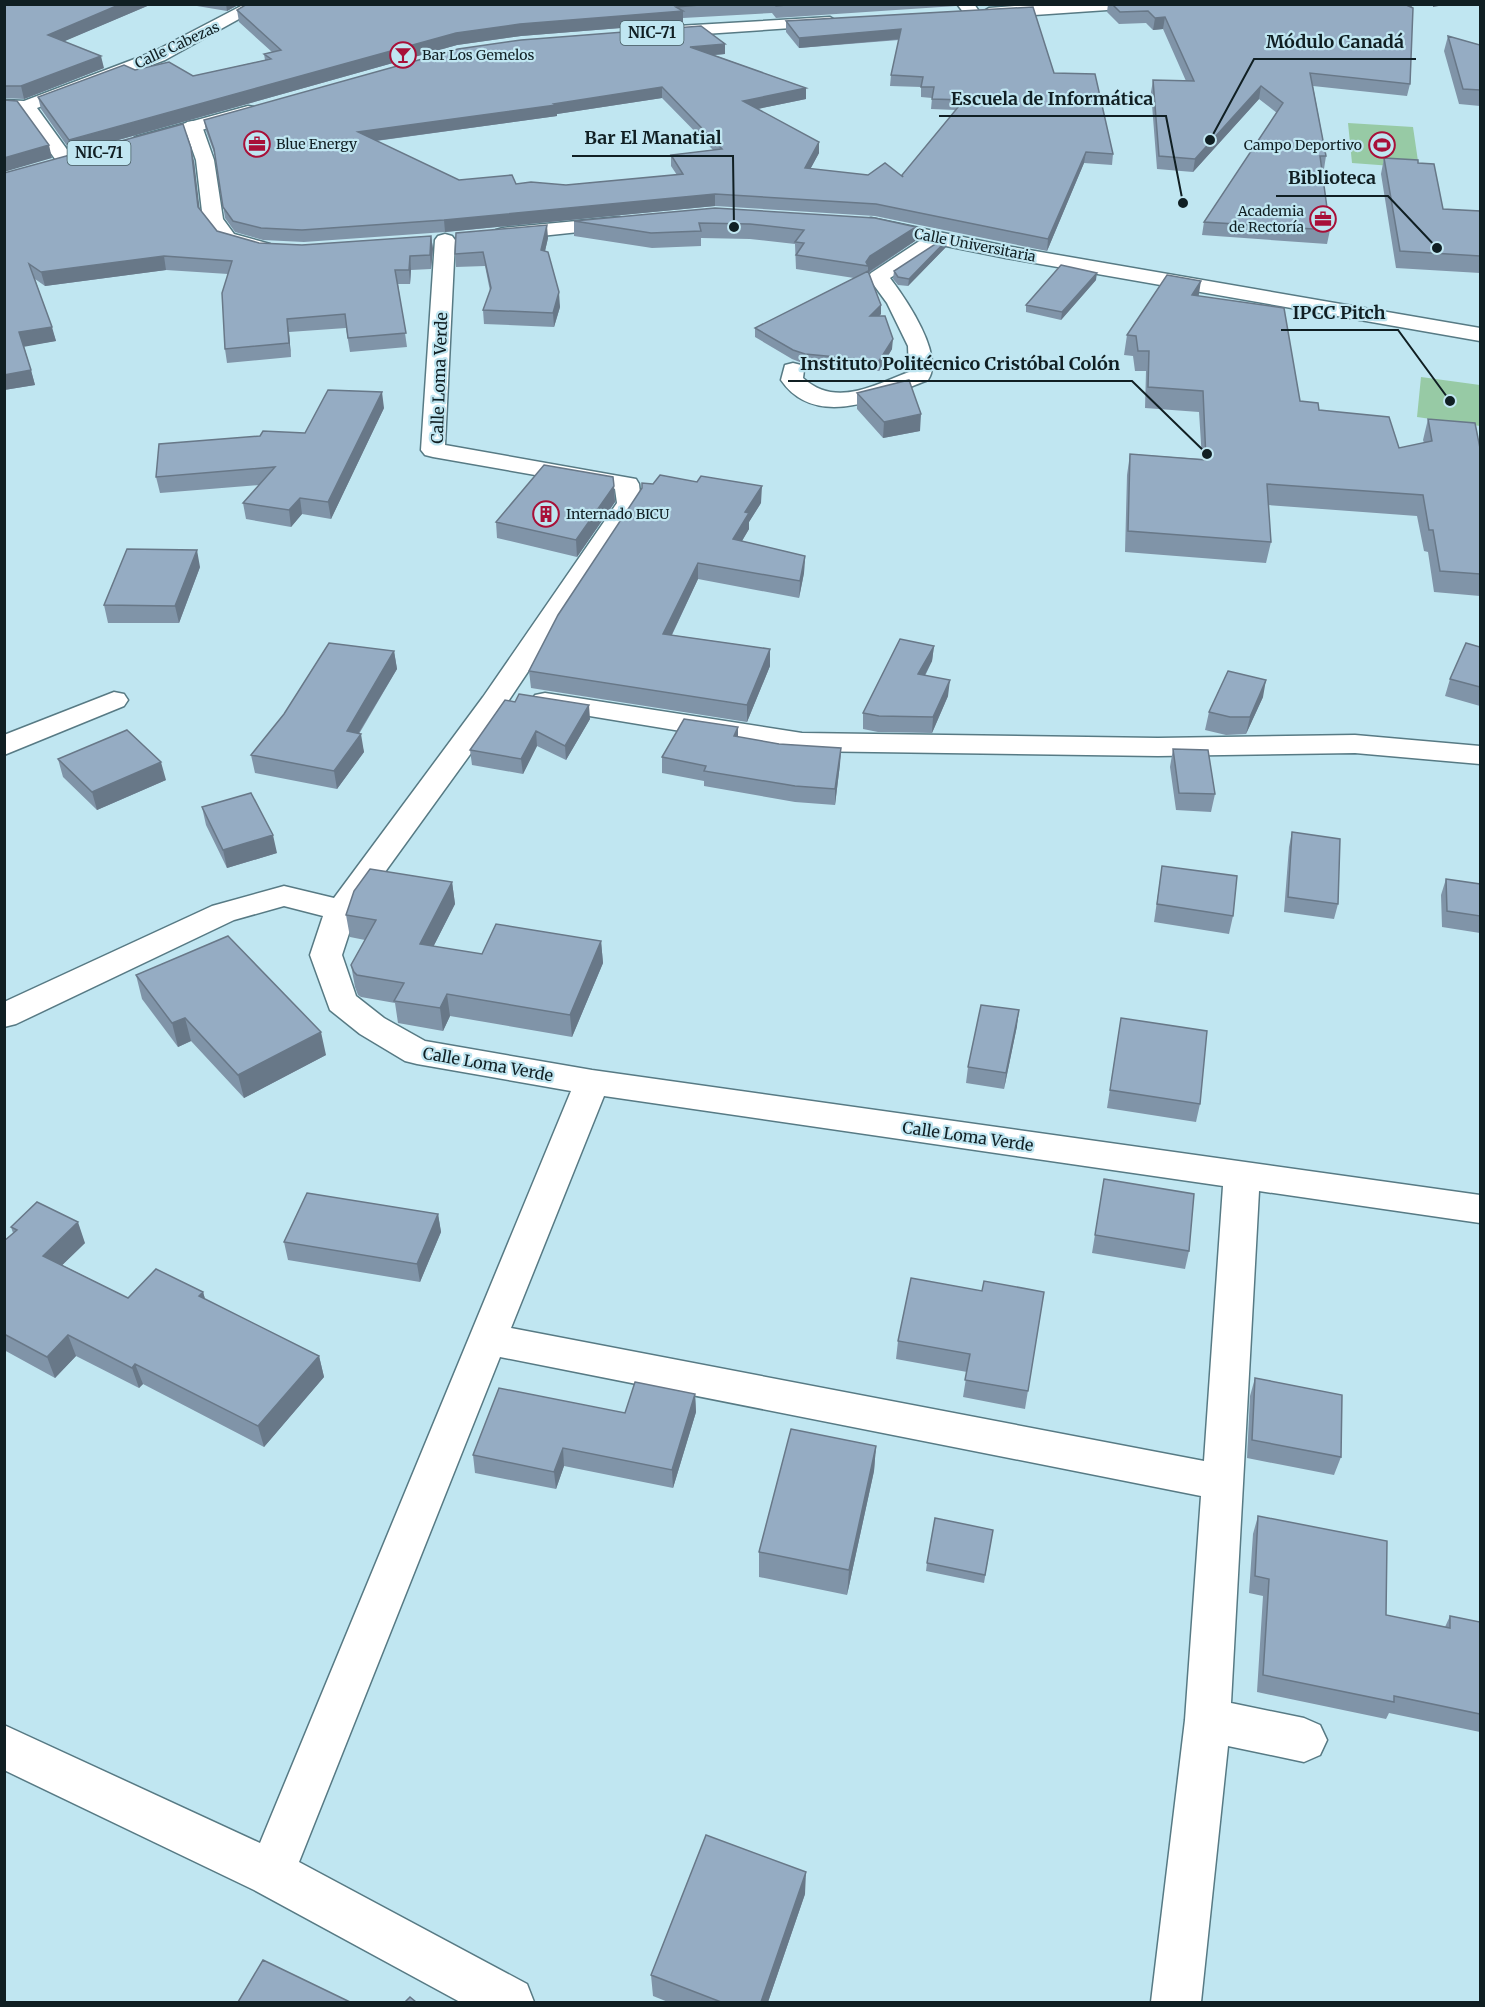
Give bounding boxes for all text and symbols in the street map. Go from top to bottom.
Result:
street label: Calle Cabezas [132,18,222,72]
road number: NIC-71 [620,21,684,45]
callout: Módulo Canadá [1254,23,1416,59]
text: Módulo Canadá [1266,30,1404,53]
bar icon: Bar Los Gemelos [388,40,418,70]
place label: Bar Los Gemelos [422,46,534,64]
callout: Escuela de Informática [939,80,1166,116]
text: Escuela de Informática [951,87,1153,110]
callout: Bar El Manatial [572,120,733,156]
text: Bar El Manatial [584,126,722,149]
office icon: Blue Energy [242,129,272,159]
sports icon: Campo Deportivo [1367,130,1397,160]
place label: Blue Energy [276,135,358,153]
place label: Campo Deportivo [1244,136,1362,154]
road number: NIC-71 [68,141,130,165]
callout: Biblioteca [1276,160,1388,196]
text: Biblioteca [1288,166,1376,189]
place label: Academia de Rectoría [1229,202,1304,236]
office icon: Academia de Rectoría [1308,204,1338,234]
street label: Calle Universitaria [913,224,1038,266]
callout: IPCC Pitch [1281,294,1398,330]
text: IPCC Pitch [1292,301,1386,324]
street label: Calle Loma Verde [427,312,451,444]
callout: Instituto Politécnico Cristóbal Colón [788,345,1132,381]
text: Instituto Politécnico Cristóbal Colón [800,352,1120,375]
building icon: Internado BICU [531,499,561,529]
place label: Internado BICU [566,505,670,523]
street label: Calle Loma Verde [421,1043,555,1085]
street label: Calle Loma Verde [901,1117,1035,1155]

